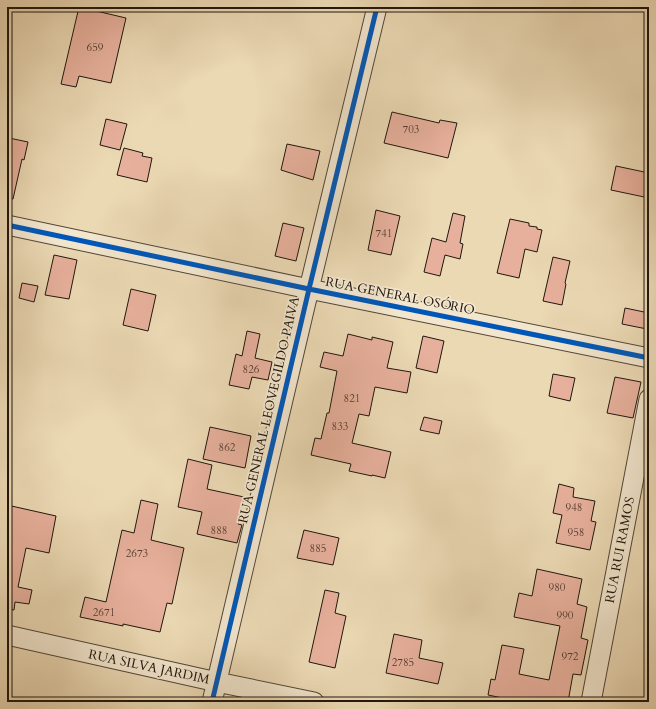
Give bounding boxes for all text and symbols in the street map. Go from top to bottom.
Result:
house number: 659 [87,40,104,55]
house number: 703 [403,122,420,137]
house number: 741 [376,226,392,241]
street label: RUA GENERAL OSÓRIO [324,273,476,319]
street label: RUA GENERAL LEOVEGILDO PAIVA [234,294,304,525]
house number: 826 [243,362,260,377]
house number: 821 [344,391,360,406]
house number: 833 [332,419,349,434]
house number: 862 [219,440,236,455]
street label: RUA RUI RAMOS [601,495,639,605]
house number: 948 [566,500,582,515]
house number: 888 [211,523,227,538]
house number: 958 [568,525,584,540]
house number: 885 [310,541,326,556]
house number: 2673 [126,546,149,561]
house number: 980 [549,580,566,595]
house number: 2671 [93,605,115,620]
house number: 990 [557,608,574,623]
street label: RUA SILVA JARDIM [87,645,211,689]
house number: 972 [562,649,579,664]
house number: 2785 [392,655,414,670]

